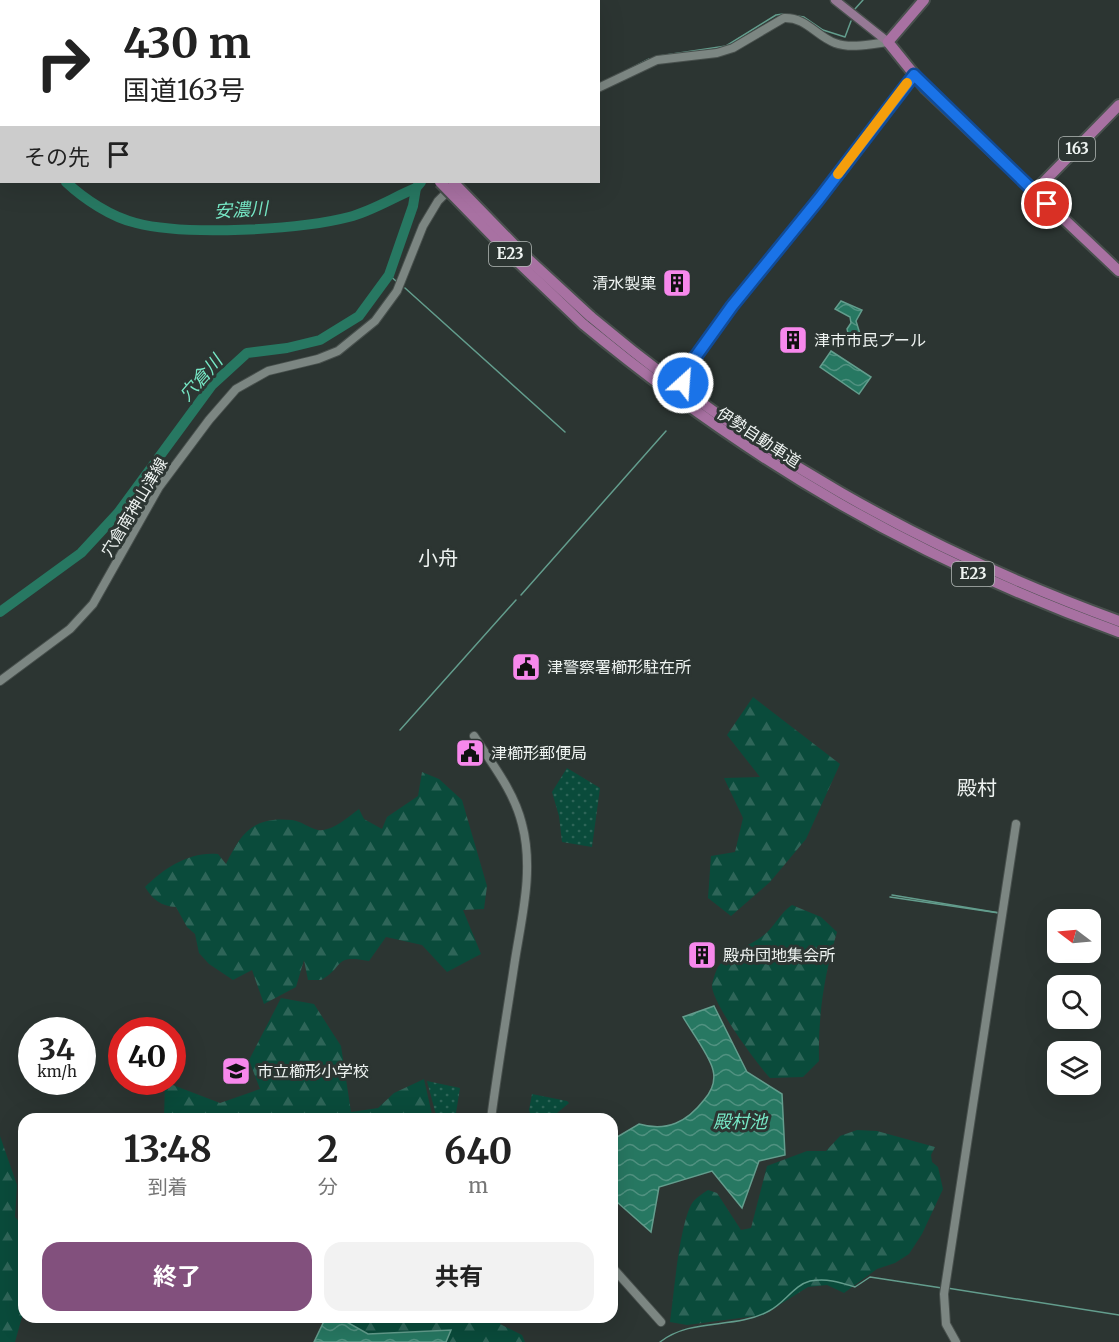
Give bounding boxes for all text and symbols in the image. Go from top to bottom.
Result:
text: 430 m [123,17,251,69]
icon: right [24,24,102,102]
text: 国道163号 [123,73,245,107]
road number: 163 [1059,137,1095,161]
icon: arrive [102,138,135,171]
text: その先 [24,143,90,171]
pin [1021,178,1072,229]
icon: arrive [1030,187,1063,220]
water label: 安濃川 [213,196,271,222]
road number: E23 [489,242,531,266]
building icon: 清水製菓 [661,267,693,299]
place label: 清水製菓 [592,273,656,293]
building icon: 津市市民プール [777,324,809,356]
place label: 津市市民プール [814,330,926,350]
water label: 穴倉川 [174,348,228,406]
position arrow [651,351,715,415]
street label: 伊勢自動車道 [713,402,805,472]
street label: 穴倉南神山津線 [97,454,171,560]
district label: 小舟 [418,545,458,570]
road number: E23 [952,562,994,586]
public building icon: 津警察署櫛形駐在所 [510,651,542,683]
place label: 津警察署櫛形駐在所 [547,657,691,677]
public building icon: 津櫛形郵便局 [454,737,486,769]
place label: 津櫛形郵便局 [491,743,587,763]
district label: 殿村 [957,775,997,800]
north arrow [1047,909,1101,963]
map controls [1047,909,1101,1095]
building icon: 殿舟団地集会所 [686,939,718,971]
place label: 殿舟団地集会所 [723,945,835,965]
button: search [1047,975,1101,1029]
speed limit sign: 40 [108,1017,186,1095]
text: 34 [39,1030,75,1068]
button: layers [1047,1041,1101,1095]
school or university icon: 市立櫛形小学校 [220,1055,252,1087]
place label: 市立櫛形小学校 [257,1061,369,1081]
text: km/h [37,1062,77,1081]
water label: 殿村池 [713,1110,769,1133]
text: 13:48 [124,1127,212,1172]
text: 2 [317,1127,338,1172]
text: 640 [444,1129,512,1174]
text: m [468,1173,488,1198]
text: 到着 [148,1174,188,1199]
text: 分 [318,1174,338,1199]
button: 終了 [42,1242,312,1311]
button: 共有 [324,1242,594,1311]

